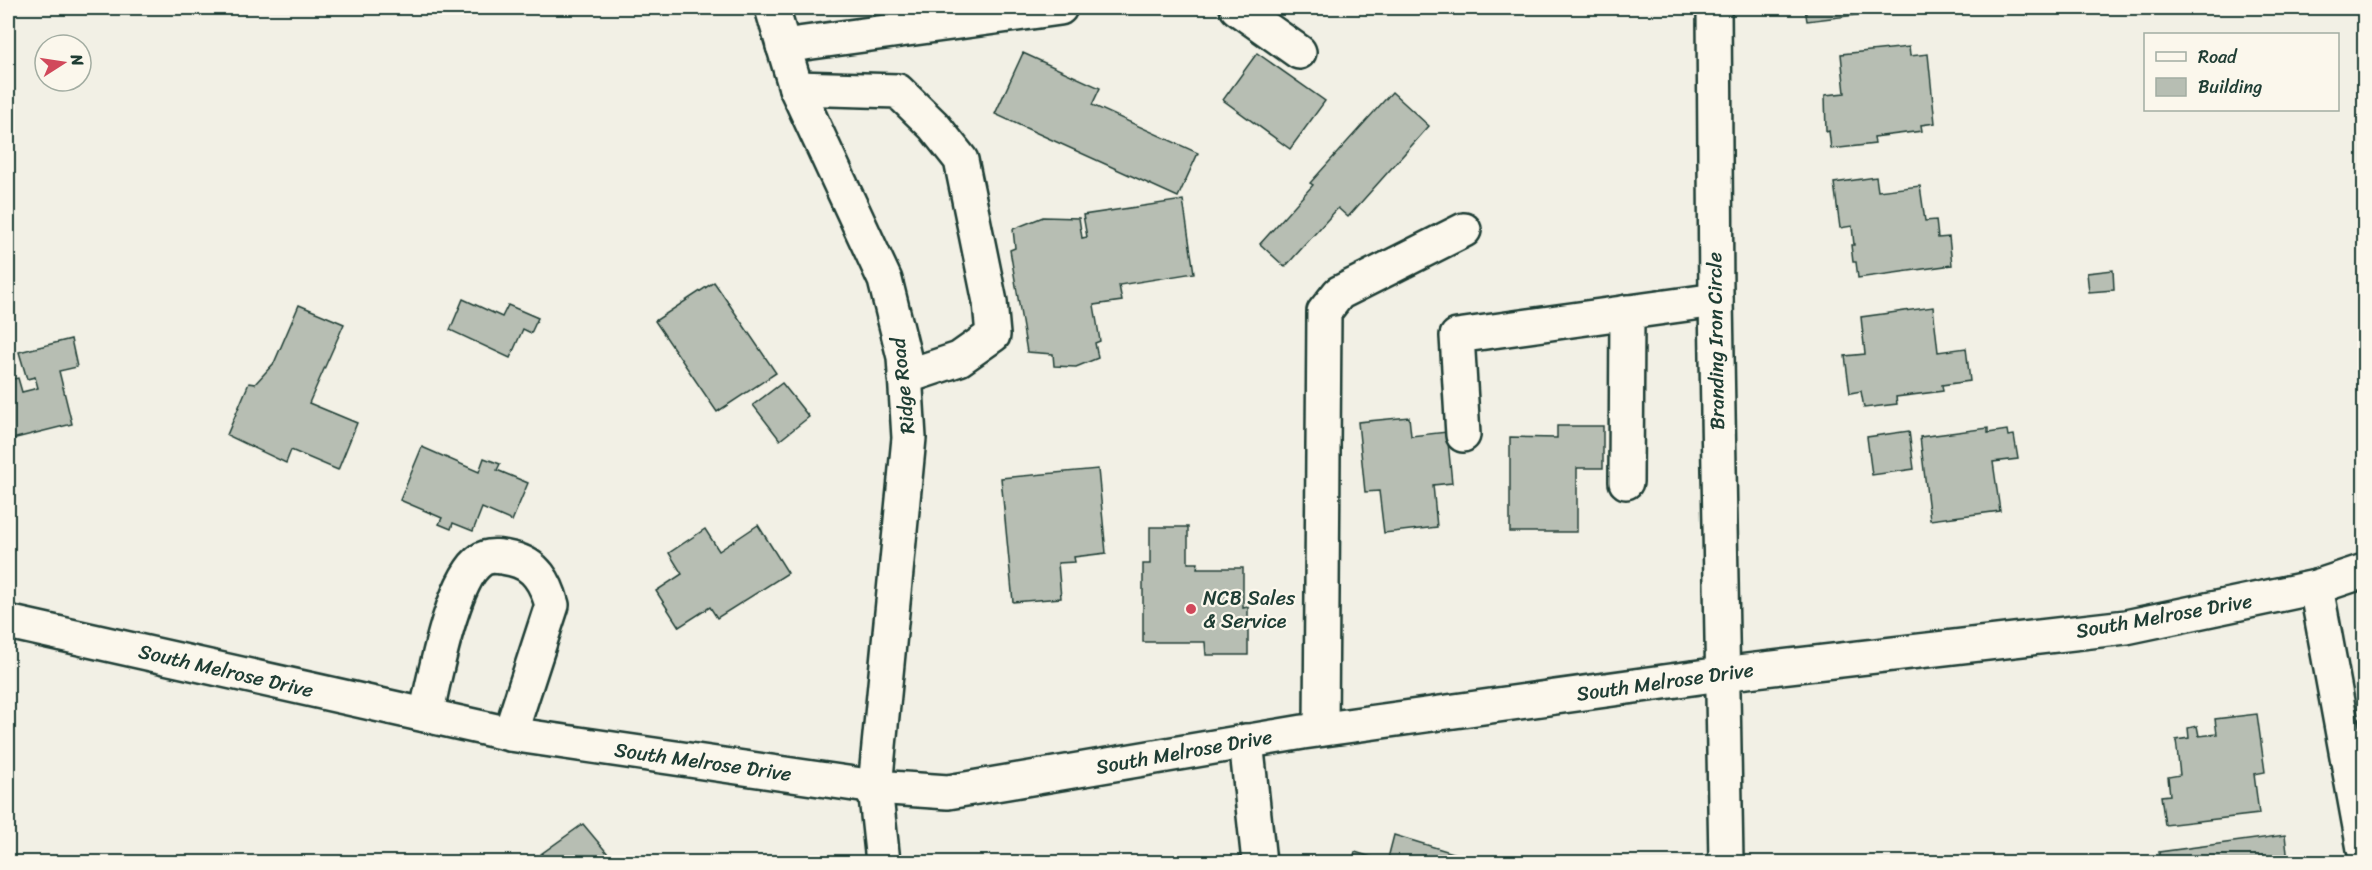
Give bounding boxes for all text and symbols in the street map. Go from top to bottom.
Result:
north arrow [33,33,93,93]
legend [2144,33,2339,111]
text: Road [2198,41,2238,73]
text: N [62,51,93,69]
text: Building [2198,71,2262,103]
street label: Branding Iron Circle [1697,252,1735,430]
street label: Ridge Road [880,335,925,436]
place label: NCB Sales & Service [1203,581,1296,639]
street label: South Melrose Drive [2073,583,2255,649]
marker: NCB Sales & Service [1184,602,1198,616]
street label: South Melrose Drive [135,634,317,708]
street label: South Melrose Drive [1574,652,1756,712]
street label: South Melrose Drive [1093,719,1275,785]
street label: South Melrose Drive [612,732,794,792]

